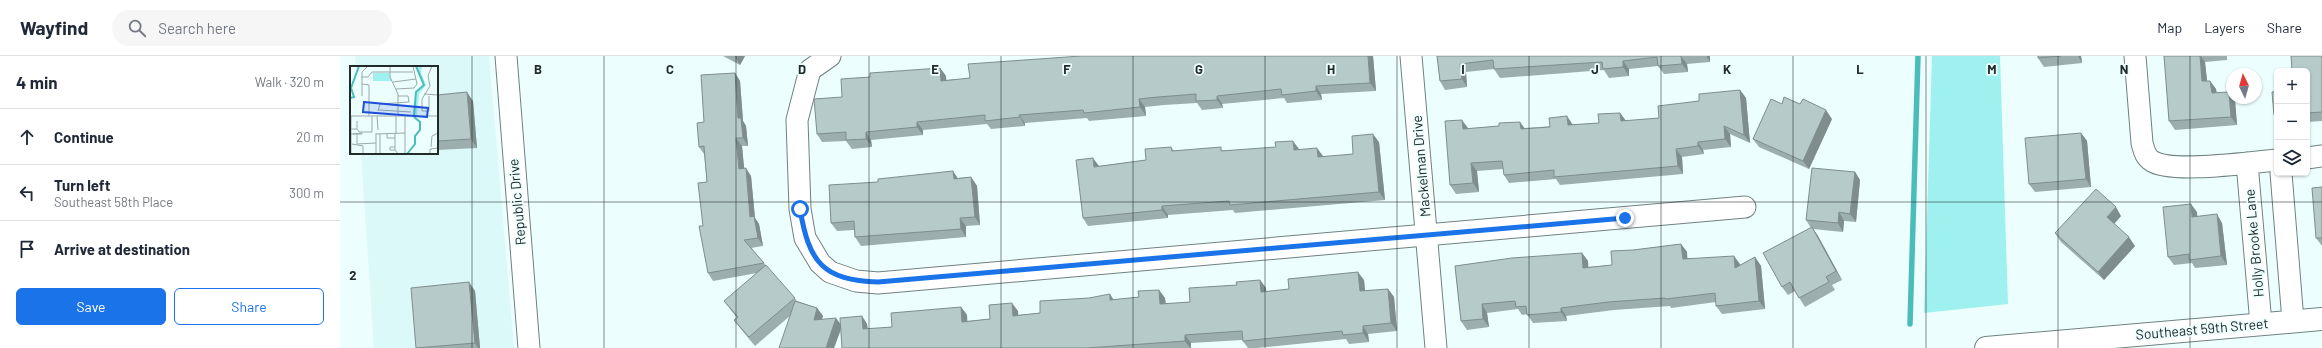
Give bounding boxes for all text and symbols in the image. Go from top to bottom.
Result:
search box [112,10,392,46]
text: Wayfind [20,16,88,39]
icon: search [126,17,148,39]
text: Search here [158,19,236,37]
text: Map [2157,19,2182,36]
text: Layers [2204,19,2245,36]
text: Share [2267,19,2302,36]
text: B [534,61,542,77]
text: C [666,61,674,77]
text: D [798,61,806,77]
text: E [931,61,939,77]
text: F [1063,61,1071,77]
text: G [1195,61,1203,77]
text: H [1327,61,1335,77]
text: I [1461,61,1465,77]
text: J [1591,61,1599,77]
text: K [1723,61,1731,77]
text: L [1856,61,1864,77]
text: M [1987,61,1997,77]
text: N [2120,61,2128,77]
inset map [350,66,438,154]
north arrow [2226,68,2262,104]
map controls [2274,68,2310,176]
button: + [2274,68,2310,104]
text: 4 min [16,72,58,92]
text: Walk · 320 m [255,74,324,90]
button: − [2274,104,2310,140]
street label: Mackelman Drive [1408,114,1433,218]
icon: ahead [16,126,38,148]
text: Continue [54,128,114,146]
text: 20 m [296,129,324,145]
button: layers [2274,140,2310,176]
street label: Republic Drive [504,158,529,246]
text: Turn left [54,176,110,194]
icon: left [16,182,38,204]
text: 300 m [289,185,324,201]
street label: Holly Brooke Lane [2240,188,2267,298]
text: Southeast 58th Place [54,194,173,210]
route start [791,200,809,218]
route end [1616,209,1634,227]
icon: arrive [16,238,38,260]
text: Arrive at destination [54,240,190,258]
text: 2 [349,267,357,283]
button: Save [16,288,166,325]
button: Share [174,288,324,325]
street label: Southeast 59th Street [2135,314,2269,343]

